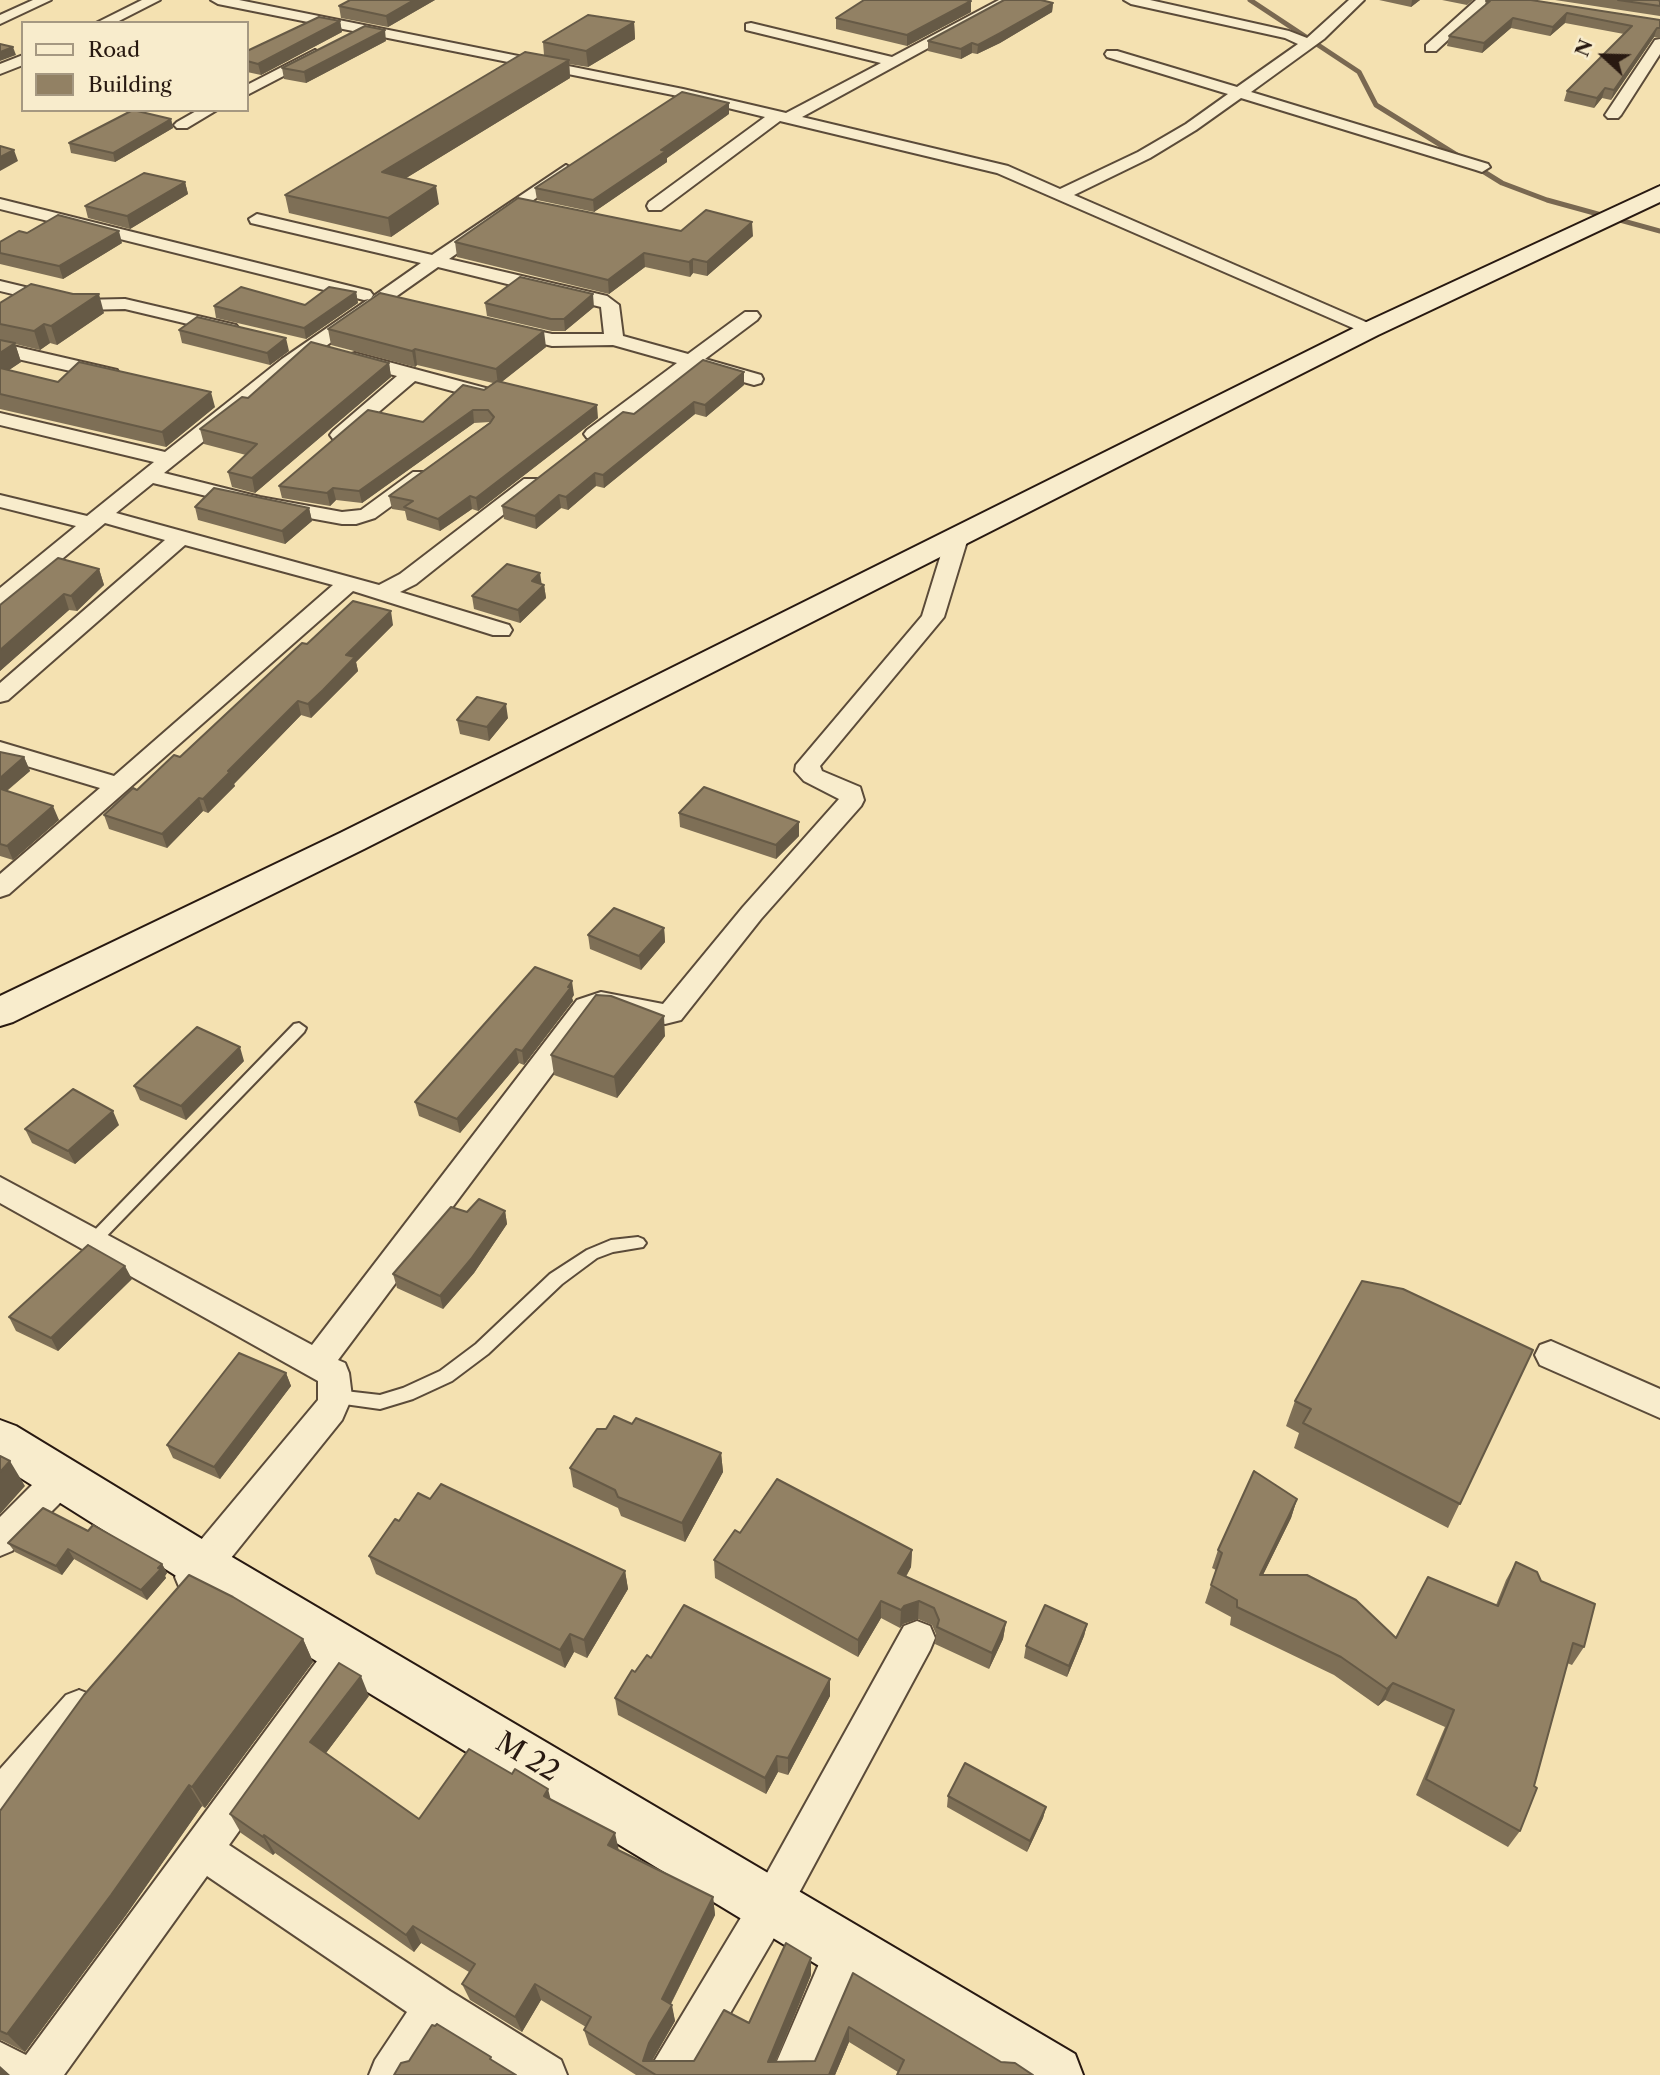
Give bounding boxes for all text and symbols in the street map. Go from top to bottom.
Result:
legend [21,21,248,112]
north arrow [1569,21,1639,91]
text: N [1570,36,1598,60]
text: Road [88,37,140,62]
text: Building [88,72,172,97]
street label: M 22 [489,1726,565,1790]

